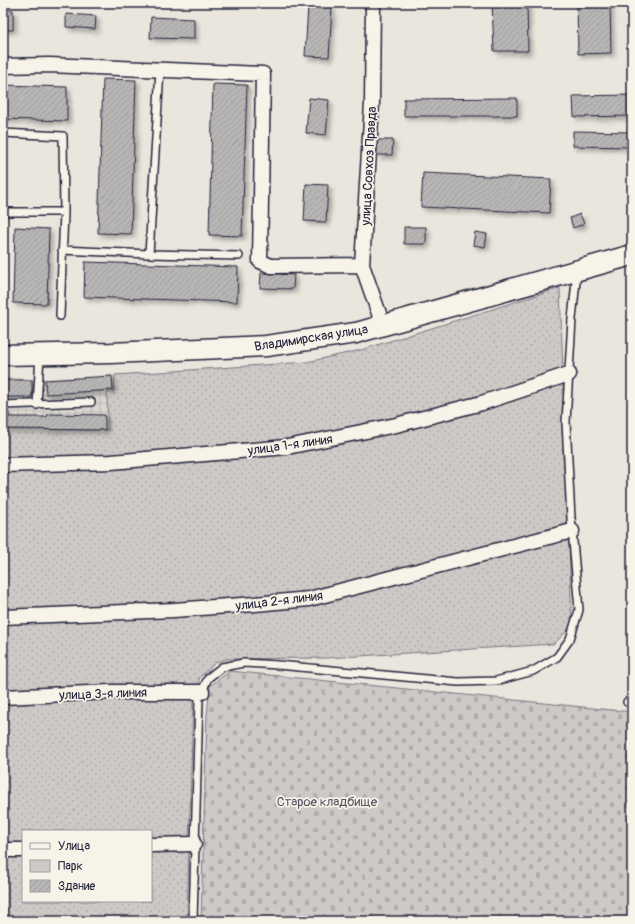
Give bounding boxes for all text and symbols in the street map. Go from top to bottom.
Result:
street label: улица Совхоз Правда [358,106,380,227]
street label: Владимирская улица [253,321,369,355]
street label: улица 1-я линия [246,431,334,459]
street label: улица 2-я линия [234,588,324,614]
street label: улица 3-я линия [58,684,147,704]
park label: Старое кладбище [277,794,378,810]
legend [22,830,152,902]
text: Улица [58,839,90,854]
text: Парк [58,859,83,874]
text: Здание [58,879,95,894]

